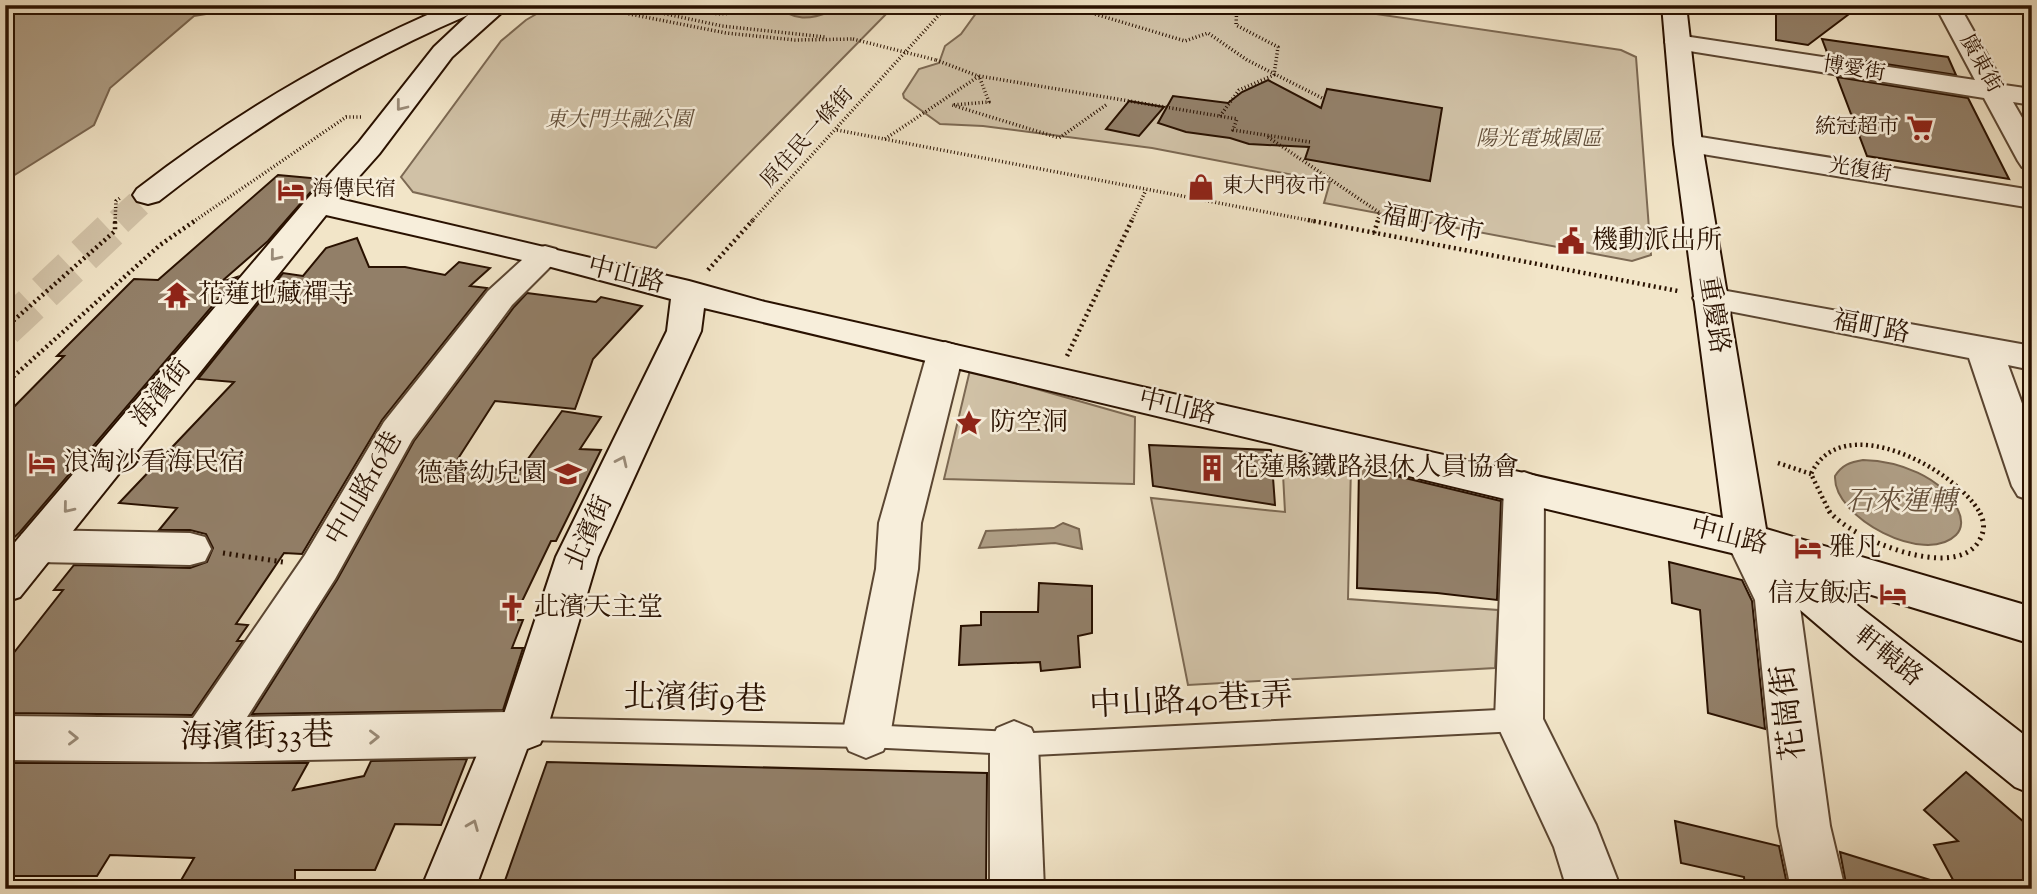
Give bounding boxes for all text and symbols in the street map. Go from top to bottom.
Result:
street label: 廣東街 [1952,29,2008,99]
street label: 博愛街 [1821,50,1887,90]
street label: 原住民一條街 [755,81,861,195]
one-way arrow [397,98,410,110]
park label: 東大門共融公園 [546,106,695,136]
place label: 統冠超市 [1815,113,1899,143]
supermarket icon: 統冠超市 [1905,113,1935,143]
park label: 陽光電城園區 [1476,125,1605,155]
street label: 光復街 [1827,151,1893,191]
shop icon: 東大門夜市 [1186,172,1216,202]
place label: 東大門夜市 [1222,172,1327,202]
hotel icon: 海傳民宿 [276,175,306,205]
place label: 海傳民宿 [312,175,396,205]
street label: 福町夜市 [1377,197,1487,253]
place label: 機動派出所 [1592,223,1722,260]
public building icon: 機動派出所 [1556,226,1586,256]
one-way arrow [271,249,284,261]
street label: 中山路 [584,249,668,303]
street label: 重慶路 [1689,274,1737,356]
place label: 花蓮地藏禪寺 [198,277,354,314]
temple icon: 花蓮地藏禪寺 [162,280,192,310]
street label: 福町路 [1829,302,1913,354]
street label: 海濱街 [123,352,201,436]
street label: 中山路 [1135,381,1219,435]
place label: 防空洞 [990,405,1068,442]
place icon: 防空洞 [954,408,984,438]
street label: 中山路16巷 [318,425,412,553]
place label: 浪淘沙看海民宿 [63,445,245,482]
hotel icon: 浪淘沙看海民宿 [27,448,57,478]
place label: 花蓮縣鐵路退休人員協會 [1233,450,1519,487]
building icon: 花蓮縣鐵路退休人員協會 [1197,453,1227,483]
place label: 德蕾幼兒園 [417,456,547,493]
one-way arrow [614,456,628,468]
school or university icon: 德蕾幼兒園 [553,459,583,489]
water label: 石來運轉 [1845,483,1961,523]
street label: 北濱街 [557,490,623,576]
one-way arrow [64,500,77,512]
street label: 中山路 [1687,510,1771,564]
place label: 雅凡 [1829,530,1881,567]
hotel icon: 雅凡 [1793,533,1823,563]
place label: 信友飯店 [1768,576,1872,613]
hotel icon: 信友飯店 [1878,579,1908,609]
place label: 北濱天主堂 [533,590,663,627]
church icon: 北濱天主堂 [497,593,527,623]
street label: 軒轅路 [1846,618,1930,696]
street label: 花崗街 [1761,662,1819,762]
street label: 中山路40巷1弄 [1088,674,1294,730]
street label: 北濱街9巷 [623,676,767,724]
street label: 海濱街33巷 [180,714,334,762]
one-way arrow [369,729,380,744]
one-way arrow [69,730,79,746]
one-way arrow [464,820,478,832]

